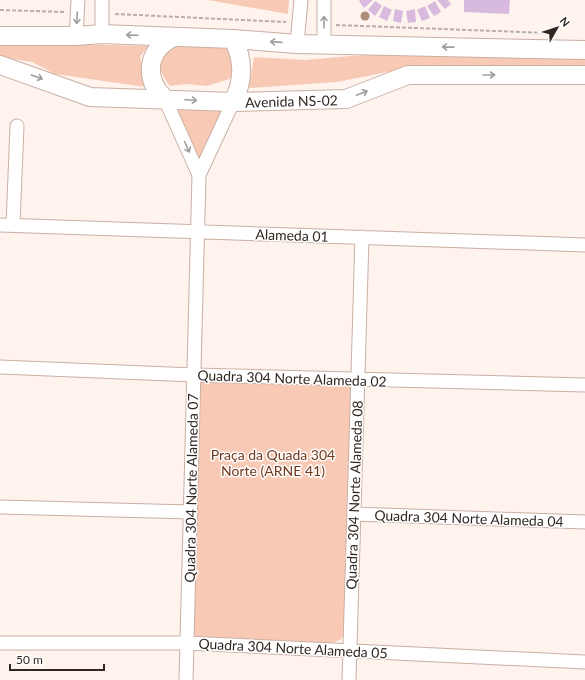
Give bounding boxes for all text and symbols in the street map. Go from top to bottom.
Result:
north arrow [537,8,577,48]
one-way arrow [73,11,81,24]
text: N [557,14,573,29]
one-way arrow [320,16,328,29]
one-way arrow [126,32,139,39]
one-way arrow [270,38,283,46]
one-way arrow [442,43,455,51]
one-way arrow [482,71,495,79]
one-way arrow [30,74,42,82]
one-way arrow [356,88,368,96]
street label: Avenida NS-02 [245,91,338,110]
one-way arrow [184,96,197,104]
one-way arrow [183,141,191,153]
street label: Alameda 01 [255,225,329,245]
street label: Quadra 304 Norte Alameda 02 [197,366,387,390]
street label: Quadra 304 Norte Alameda 07 [181,393,201,583]
street label: Quadra 304 Norte Alameda 08 [342,400,366,590]
park label: Praça da Quada 304 Norte (ARNE 41) [211,446,335,479]
street label: Quadra 304 Norte Alameda 04 [374,506,564,530]
street label: Quadra 304 Norte Alameda 05 [198,635,388,661]
scale bar [10,646,104,672]
text: 50 m [16,652,43,667]

